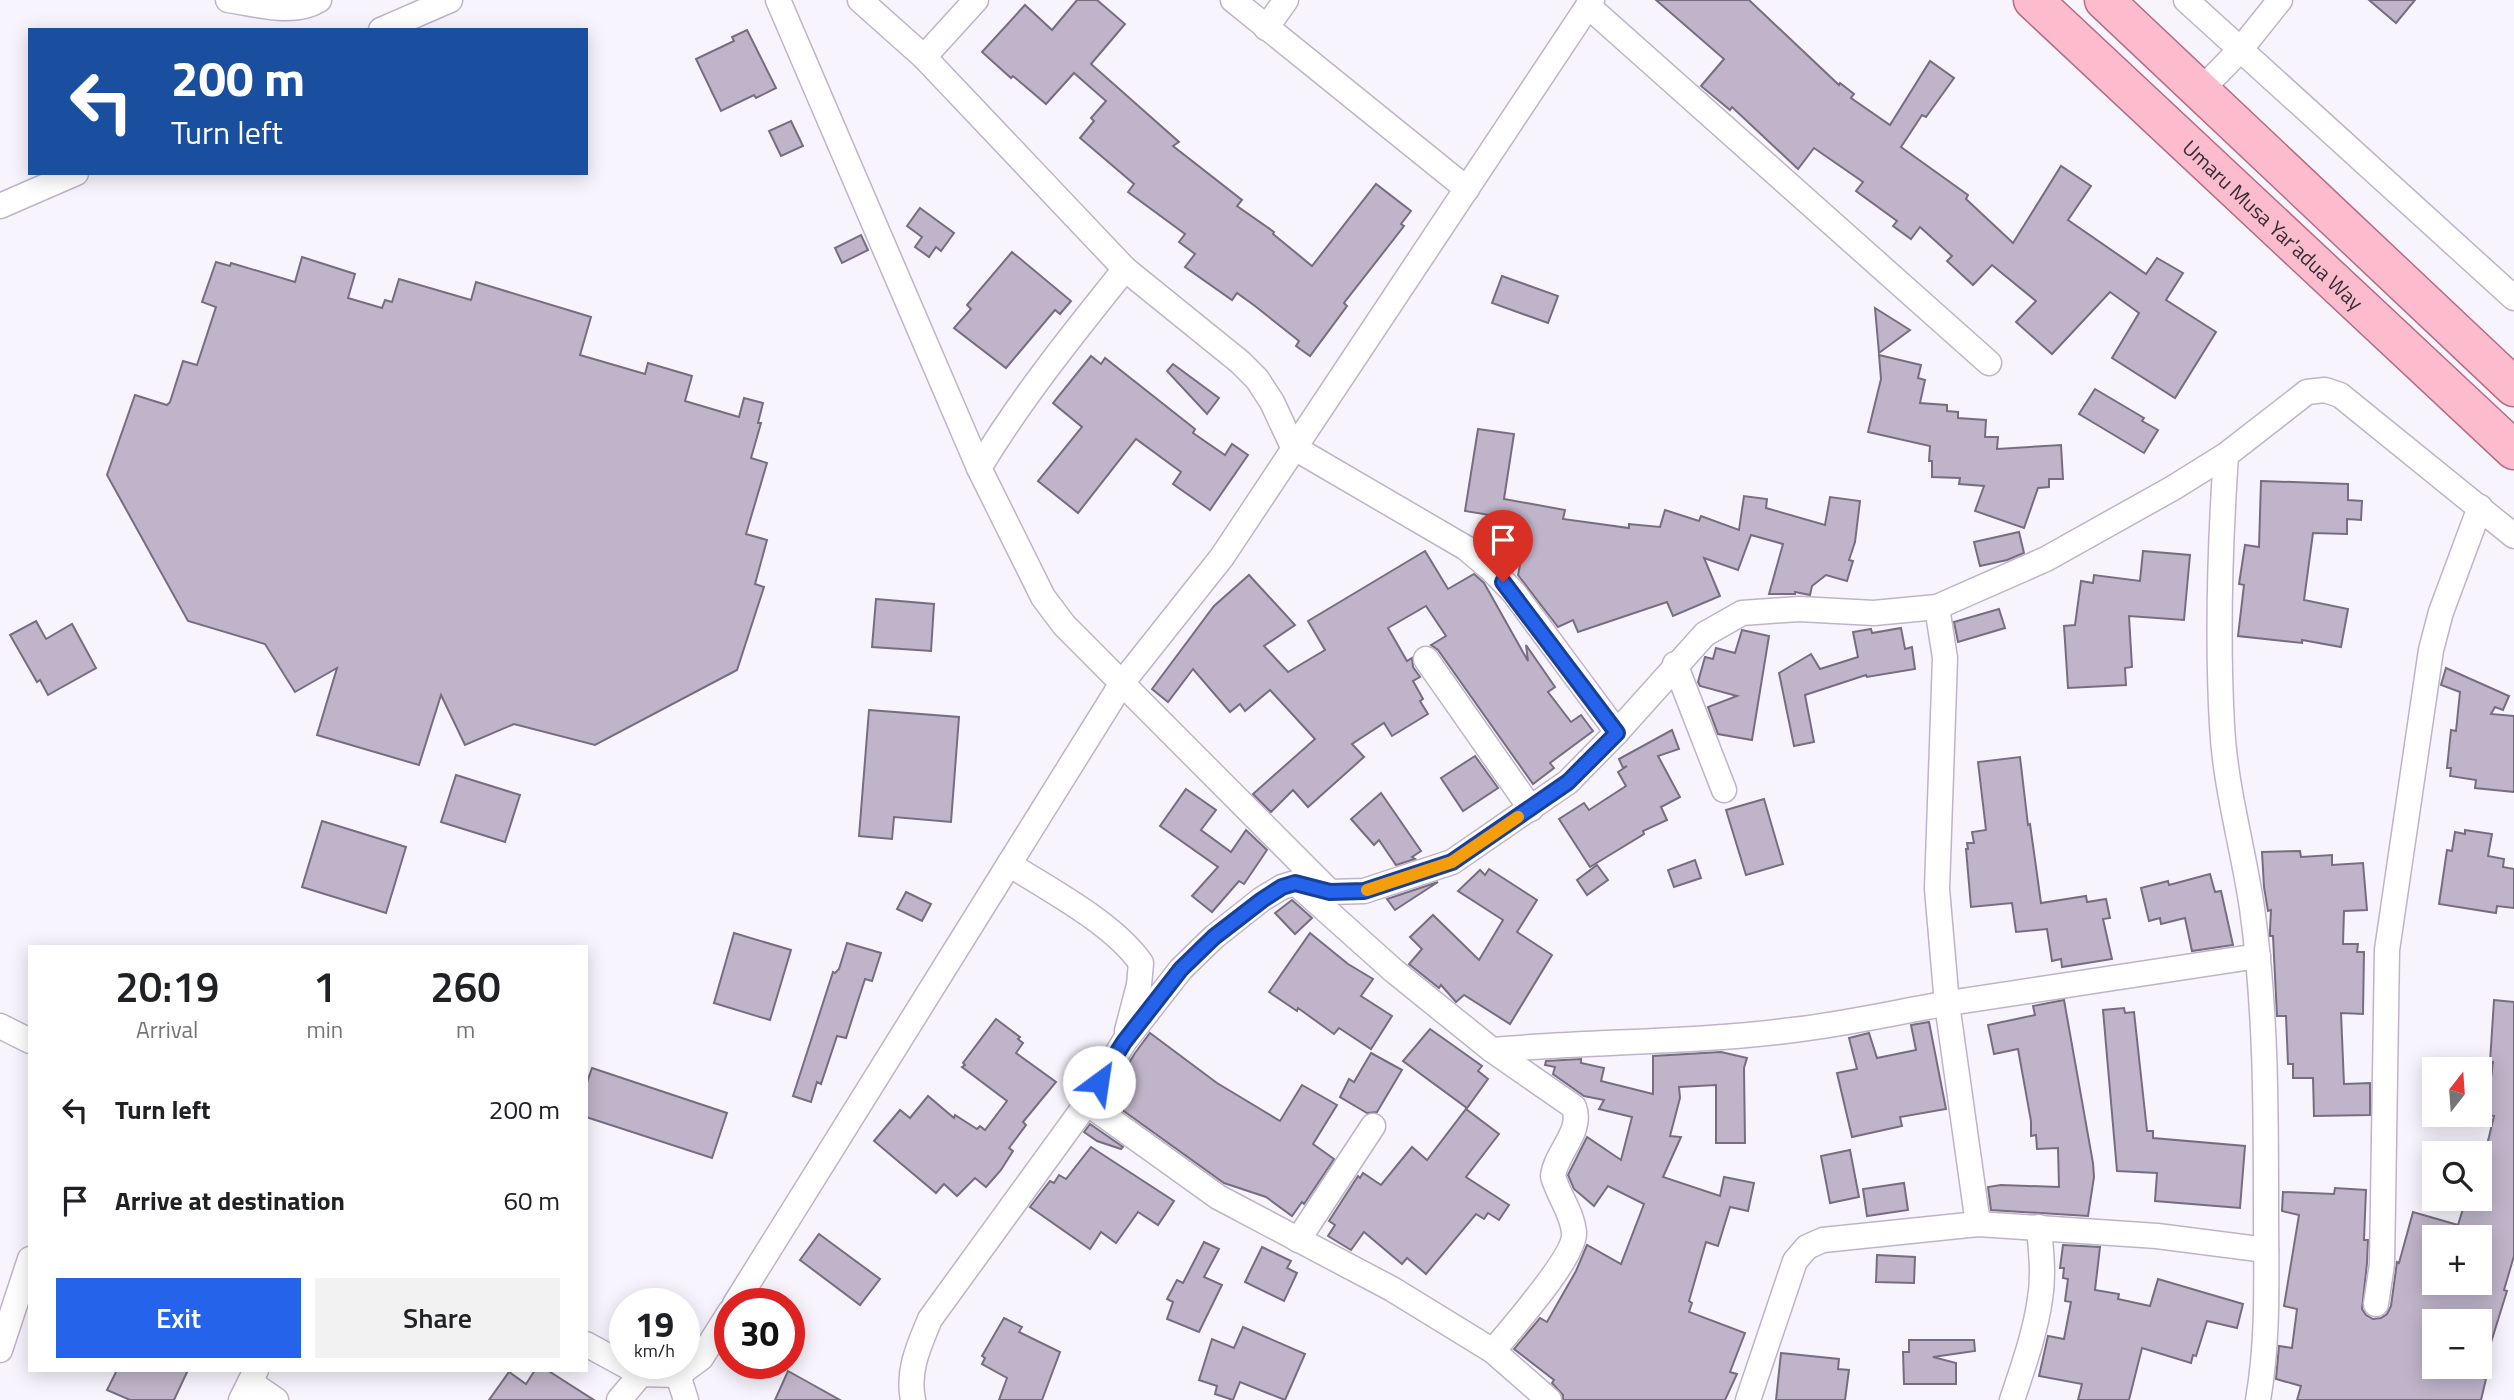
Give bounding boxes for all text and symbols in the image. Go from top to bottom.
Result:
text: 200 m [171,40,305,115]
icon: left [56,56,147,147]
text: Turn left [171,108,283,156]
street label: Umaru Musa Yar'adua Way [2176,132,2371,318]
pin [1473,510,1533,582]
icon: arrive [1484,521,1522,559]
text: 20:19 [115,954,219,1018]
text: 1 [313,954,337,1018]
text: 260 [430,954,501,1018]
text: Arrival [136,1012,198,1047]
text: min [306,1012,343,1047]
text: m [456,1012,475,1047]
position arrow [1062,1045,1136,1119]
north arrow [2422,1057,2492,1127]
map controls [2422,1057,2492,1379]
text: Turn left [115,1090,210,1129]
text: 200 m [489,1090,560,1129]
icon: left [56,1091,94,1129]
button: search [2422,1141,2492,1211]
text: Arrive at destination [115,1181,345,1220]
text: 60 m [503,1181,560,1220]
icon: arrive [56,1182,94,1220]
button: + [2422,1225,2492,1295]
button: Exit [56,1278,301,1358]
button: Share [315,1278,560,1358]
speed limit sign: 30 [714,1288,805,1379]
text: 19 [635,1297,674,1351]
button: − [2422,1309,2492,1379]
text: km/h [634,1337,675,1364]

